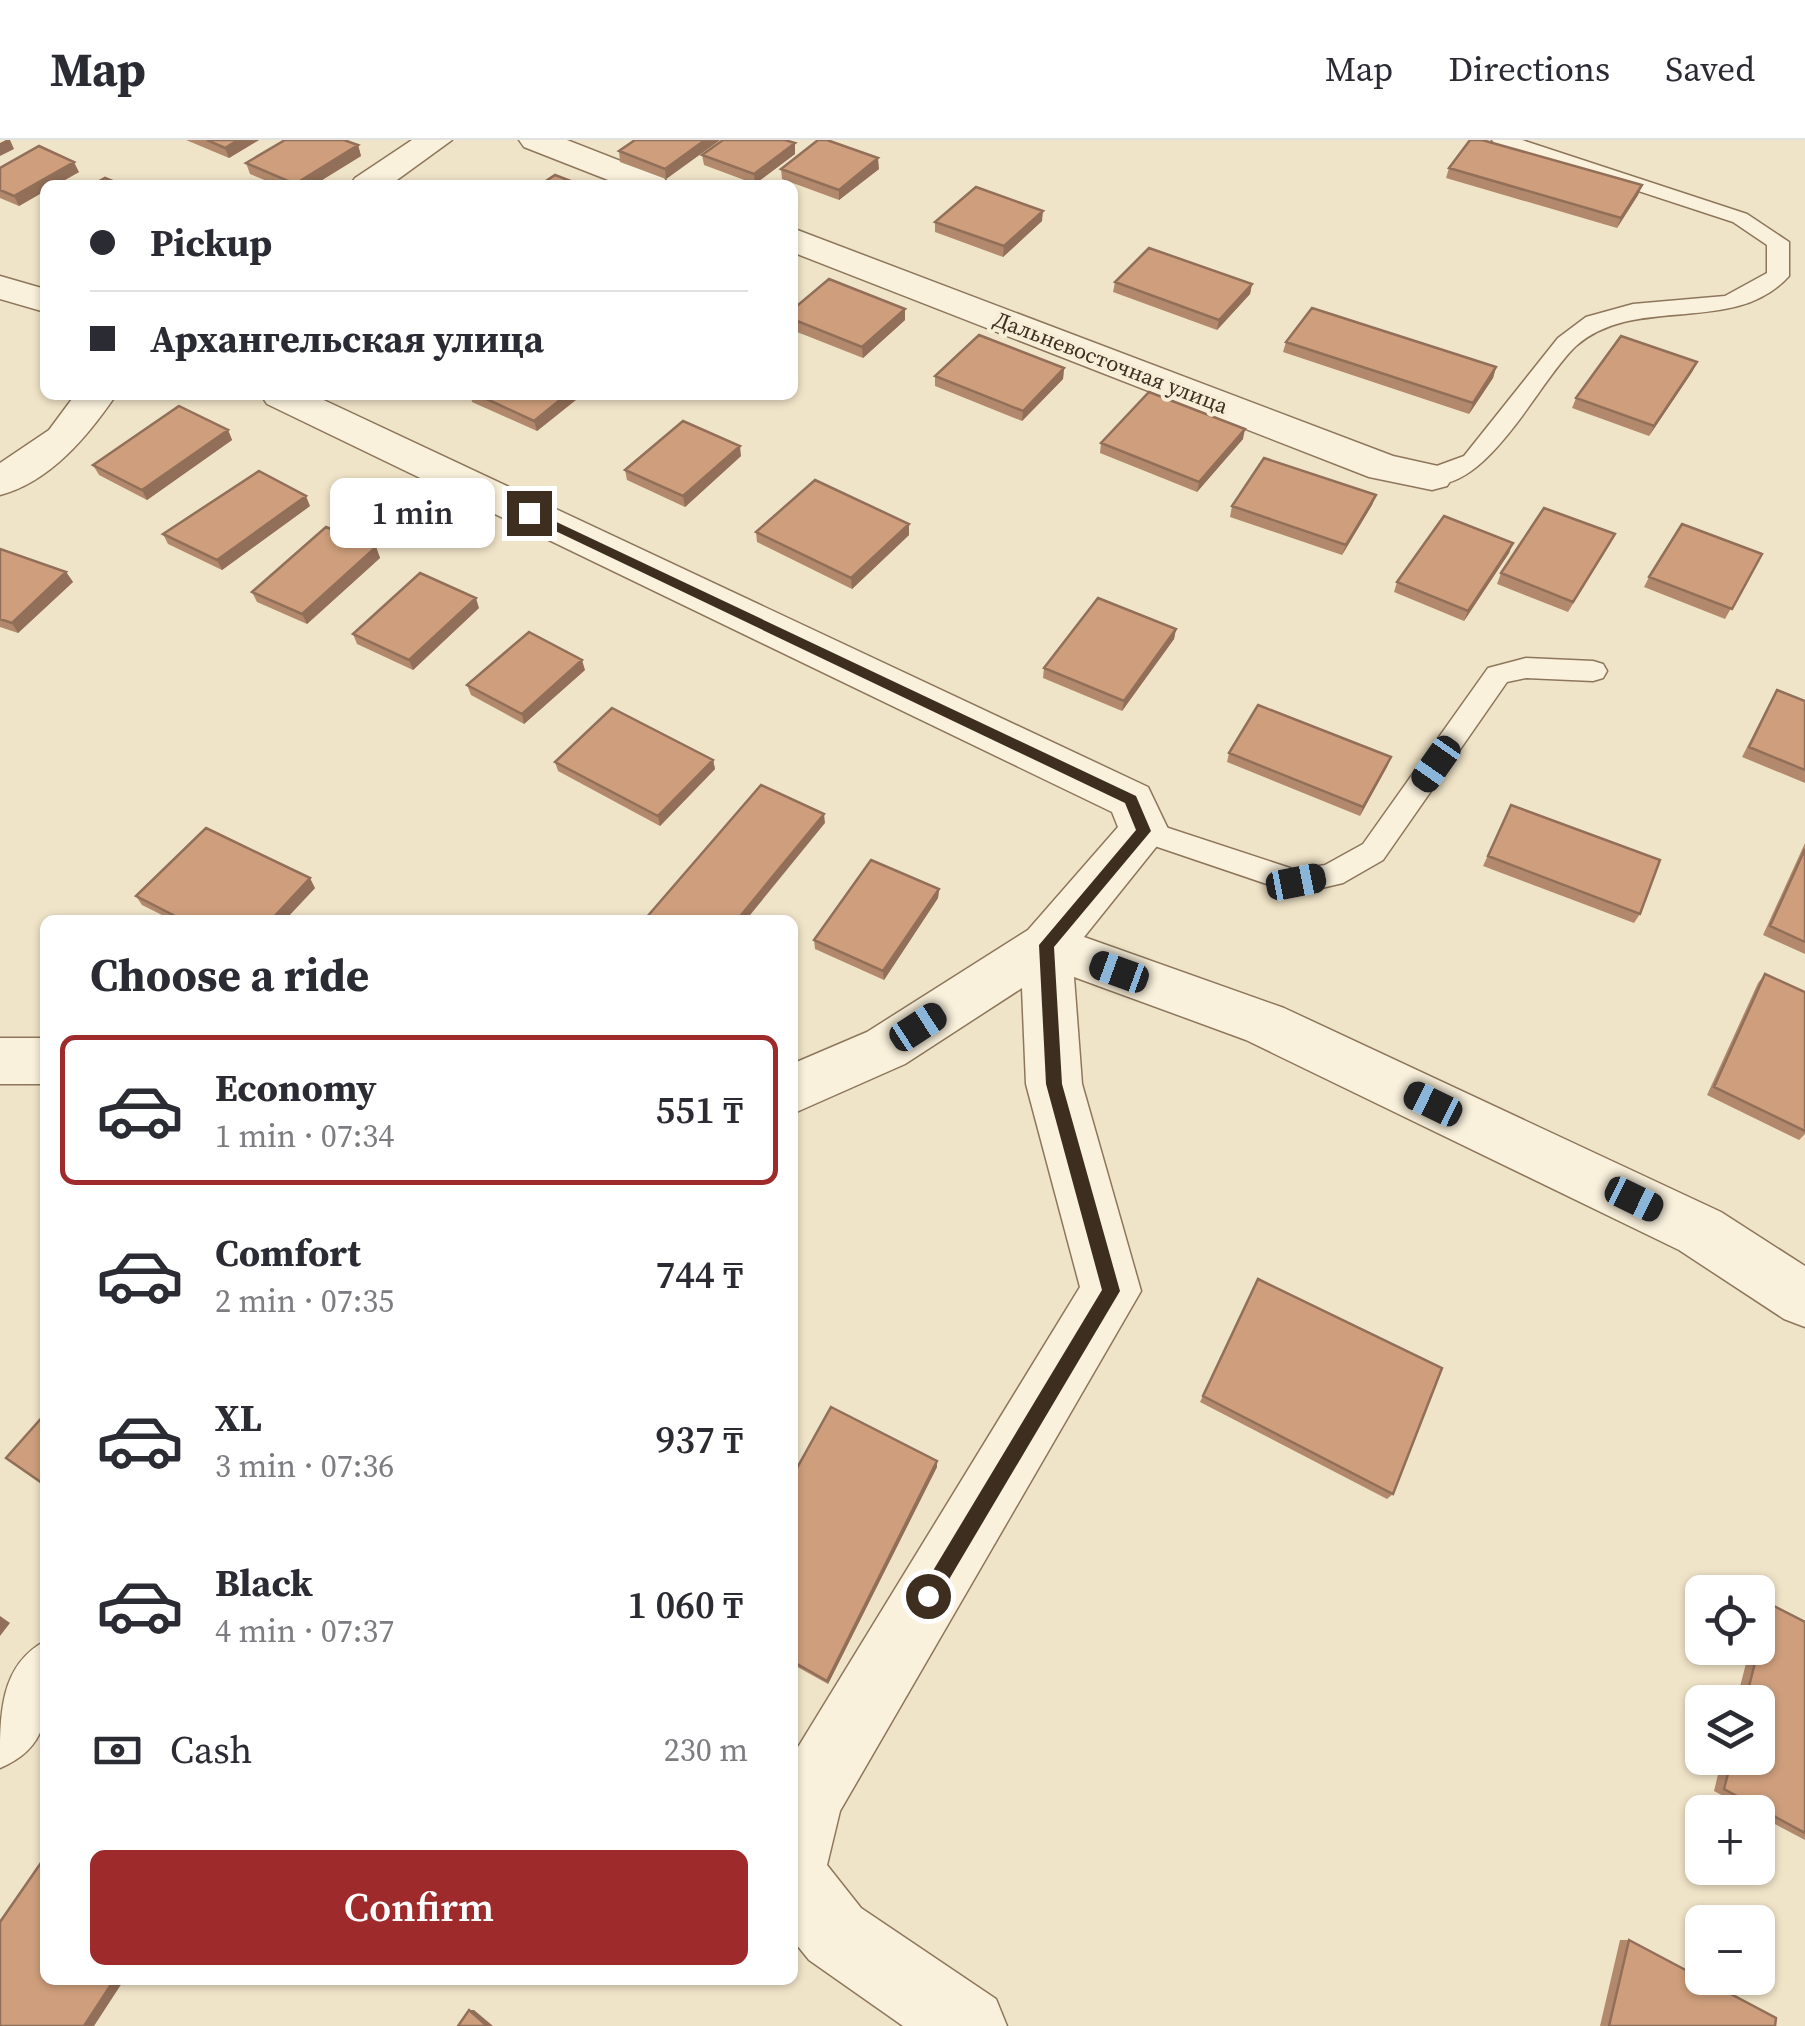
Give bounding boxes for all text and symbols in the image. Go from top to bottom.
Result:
text: Map [50,36,146,102]
text: Map [1325,45,1393,93]
text: Directions [1448,45,1610,93]
text: Saved [1665,45,1755,93]
text: Pickup [150,217,272,269]
street label: Дальневосточная улица [990,303,1233,421]
text: Архангельская улица [150,313,544,365]
callout: 1 min [329,478,494,548]
text: 1 min [371,491,454,535]
route end [507,491,552,536]
car [1407,731,1465,797]
car [1264,862,1328,902]
text: Choose a ride [90,944,369,1006]
car [1086,948,1152,996]
car [885,998,951,1056]
text: Economy [215,1062,377,1114]
icon: car [95,1065,185,1155]
car [1399,1077,1467,1131]
text: 551 ₸ [655,1084,743,1136]
text: 1 min · 07:34 [215,1114,394,1158]
car [1600,1172,1668,1226]
text: Comfort [215,1227,361,1279]
icon: car [95,1230,185,1320]
text: 744 ₸ [655,1249,743,1301]
text: 2 min · 07:35 [215,1279,394,1323]
text: XL [215,1392,262,1444]
icon: car [95,1395,185,1485]
text: 937 ₸ [655,1414,743,1466]
text: 3 min · 07:36 [215,1444,394,1488]
text: Black [215,1557,313,1609]
icon: car [95,1560,185,1650]
route start [906,1574,951,1619]
map controls [1685,1575,1775,1995]
button: locate [1685,1575,1775,1665]
text: 1 060 ₸ [627,1579,743,1631]
text: 4 min · 07:37 [215,1609,394,1653]
button: layers [1685,1685,1775,1775]
icon: cash [90,1723,145,1778]
text: Cash [170,1724,252,1776]
text: 230 m [664,1728,748,1772]
button: + [1685,1795,1775,1885]
button: Confirm [90,1850,748,1965]
button: − [1685,1905,1775,1995]

